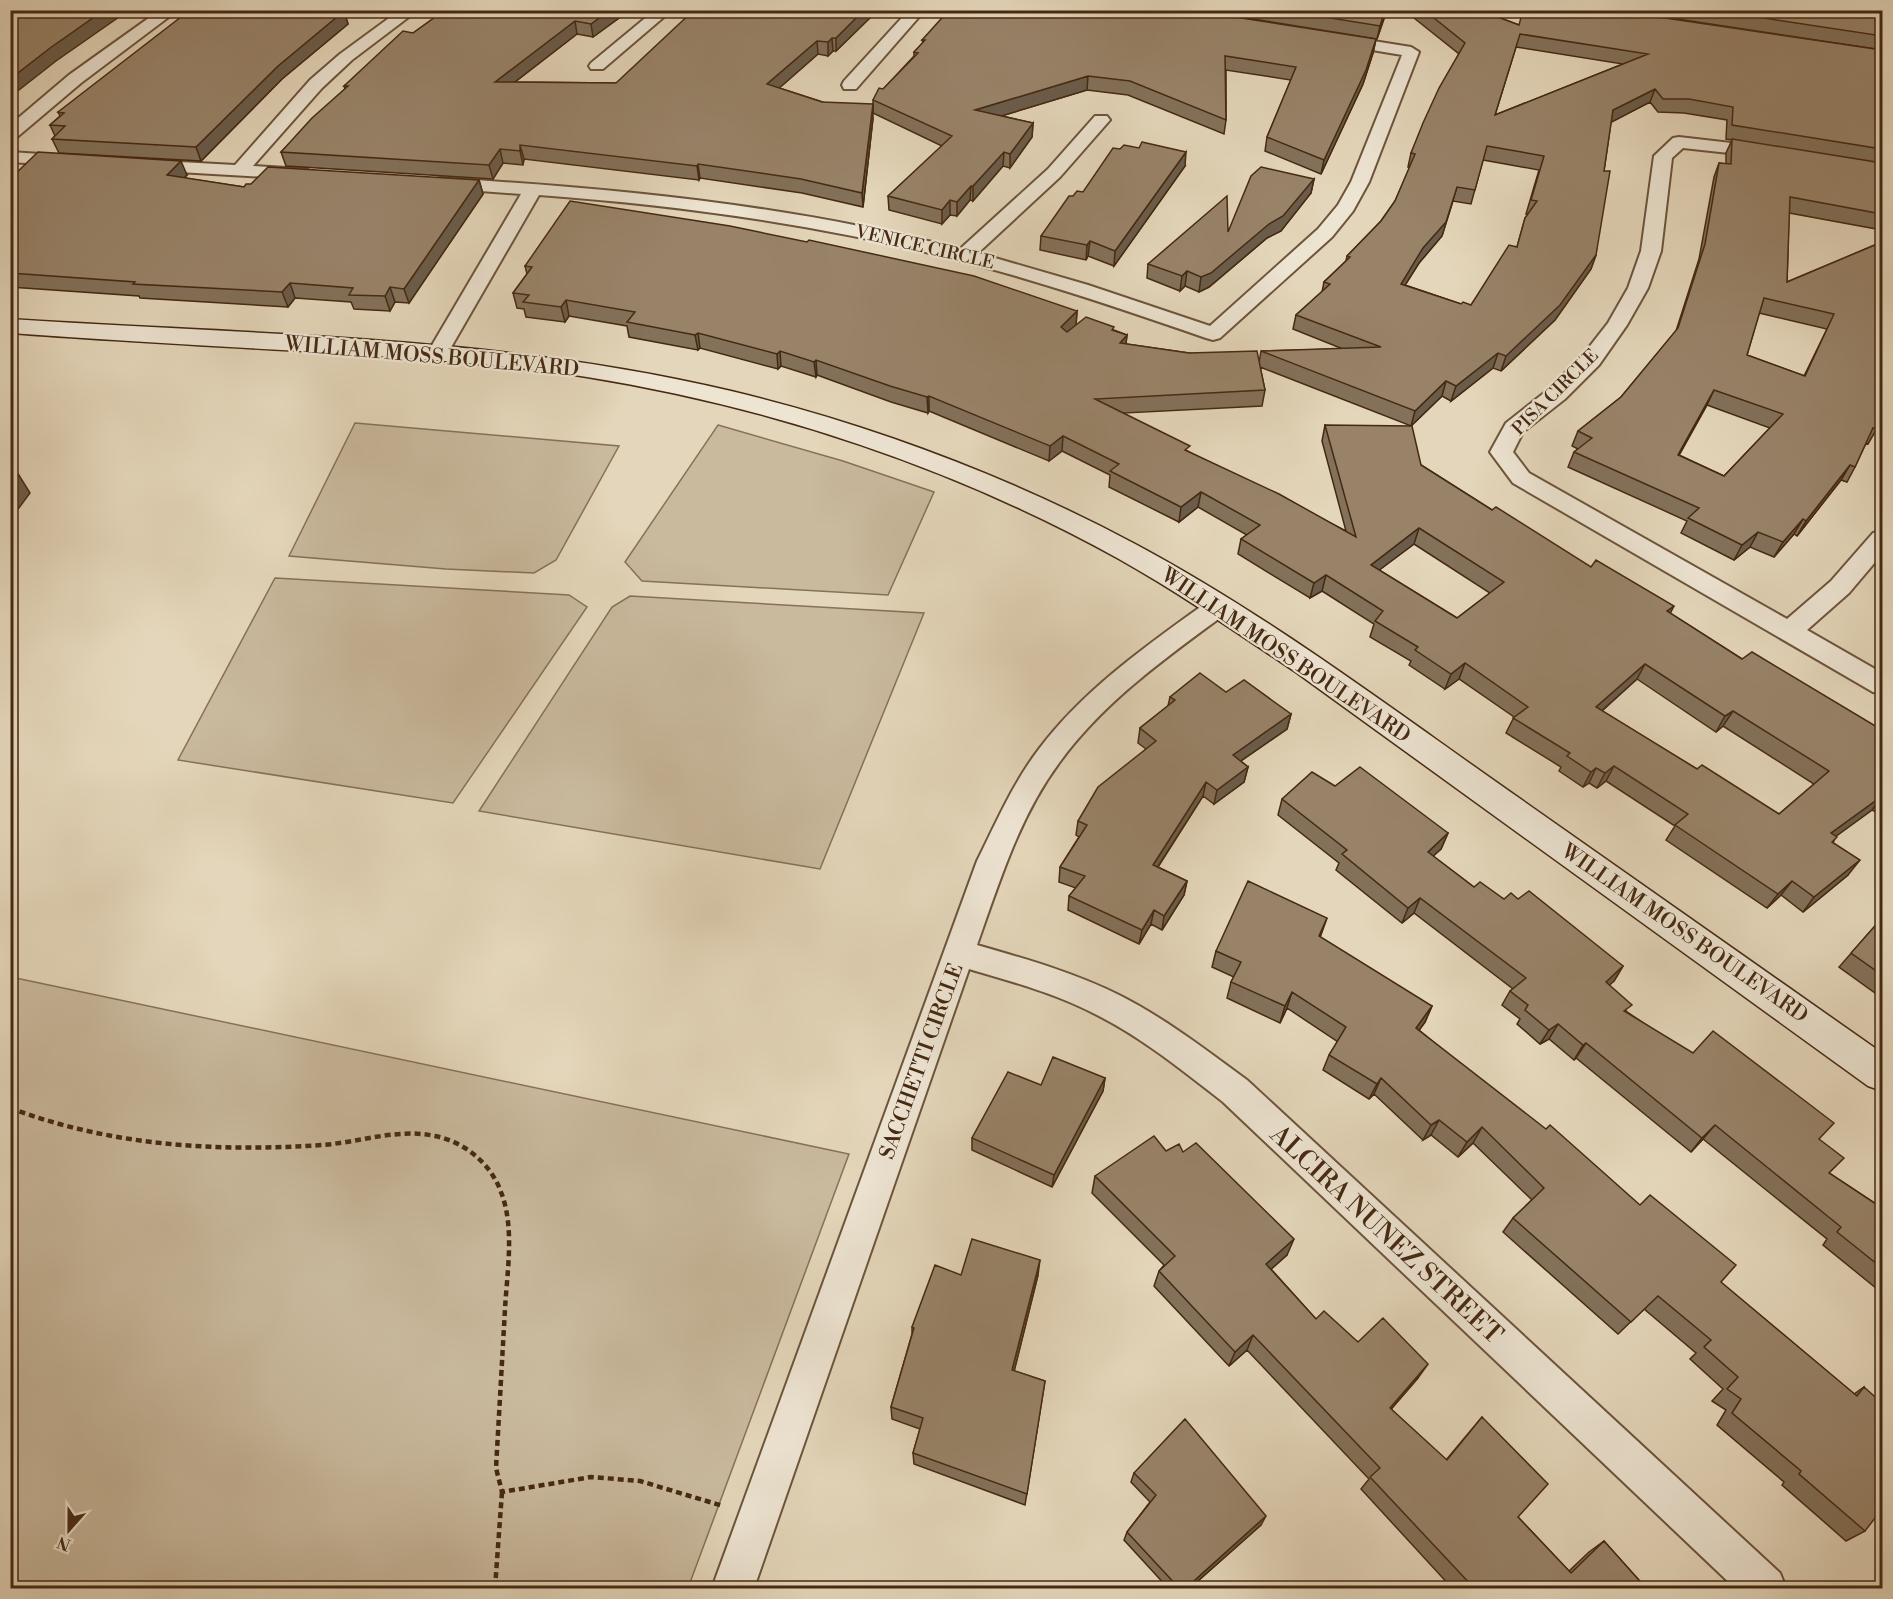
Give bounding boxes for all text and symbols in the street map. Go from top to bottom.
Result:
street label: VENICE CIRCLE [852,220,997,275]
street label: WILLIAM MOSS BOULEVARD [283,331,580,383]
street label: PISA CIRCLE [1507,344,1604,441]
street label: WILLIAM MOSS BOULEVARD [1155,562,1415,749]
street label: WILLIAM MOSS BOULEVARD [1555,838,1813,1029]
street label: SACCHETTI CIRCLE [874,960,969,1163]
street label: ALCIRA NUNEZ STREET [1263,1118,1509,1351]
north arrow [39,1500,99,1560]
text: N [54,1531,73,1555]

